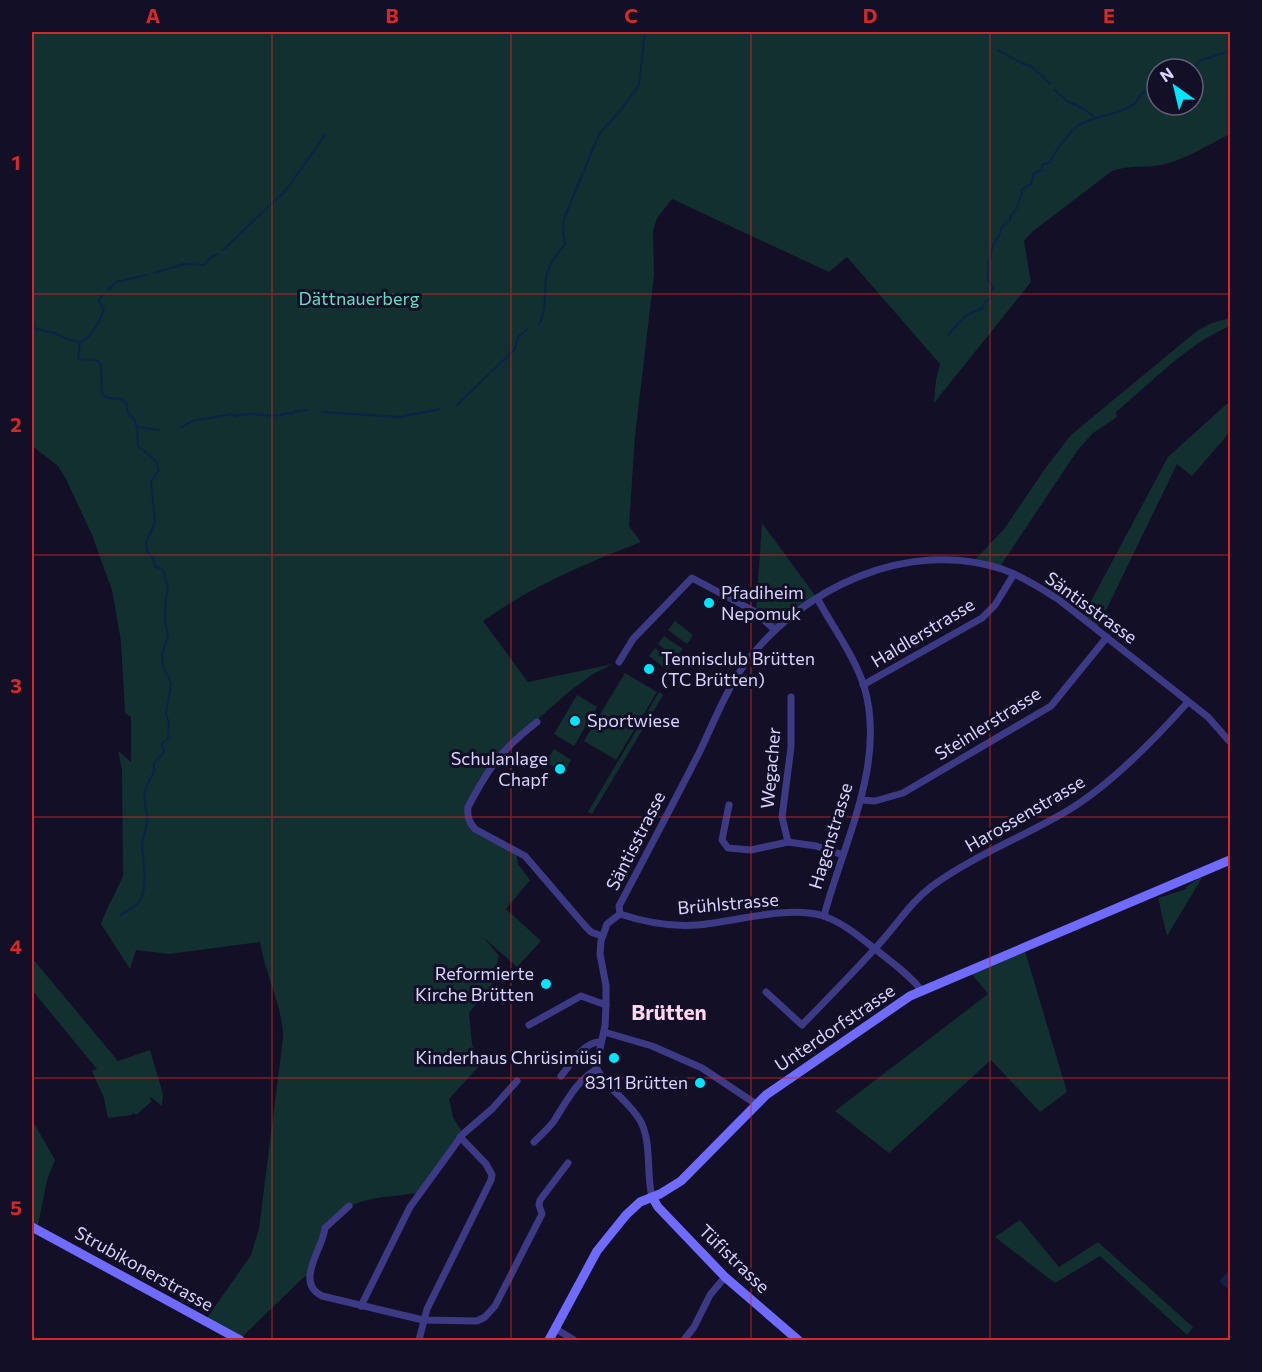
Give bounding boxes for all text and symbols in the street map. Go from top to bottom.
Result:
text: A [146,3,160,27]
text: B [385,3,399,27]
text: C [624,3,638,27]
text: D [863,3,877,27]
text: E [1103,3,1115,27]
north arrow [1145,57,1205,117]
text: N [1156,63,1177,85]
text: 1 [11,150,21,174]
park label: Dättnauerberg [299,287,420,309]
text: 2 [10,412,22,436]
street label: Säntisstrasse [1041,566,1142,648]
place label: Pfadiheim Nepomuk [721,581,804,624]
street label: Haldlerstrasse [867,593,978,672]
marker: Pfadiheim Nepomuk [702,596,716,610]
place label: Tennisclub Brütten (TC Brütten) [661,647,815,690]
marker: Tennisclub Brütten (TC Brütten) [642,662,656,676]
text: 3 [10,673,22,697]
street label: Steinlerstrasse [930,682,1045,764]
place label: Sportwiese [587,709,680,731]
marker: Sportwiese [568,714,582,728]
street label: Wegacher [755,726,785,809]
place label: Schulanlage Chapf [451,747,549,790]
marker: Schulanlage Chapf [553,762,567,776]
street label: Harossenstrasse [961,770,1088,856]
street label: Hagenstrasse [803,780,857,892]
street label: Säntisstrasse [601,787,669,894]
street label: Brühlstrasse [676,888,779,918]
text: 4 [10,934,22,958]
place label: Reformierte Kirche Brütten [415,962,534,1005]
marker: Reformierte Kirche Brütten [539,977,553,991]
street label: Unterdorfstrasse [770,979,899,1075]
district label: Brütten [631,999,707,1024]
place label: Kinderhaus Chrüsimüsi [415,1046,602,1068]
marker: Kinderhaus Chrüsimüsi [607,1051,621,1065]
place label: 8311 Brütten [585,1071,688,1093]
marker: 8311 Brütten [693,1076,707,1090]
text: 5 [10,1195,22,1219]
street label: Tüfistrasse [695,1219,775,1297]
street label: Strubikonerstrasse [71,1221,218,1315]

